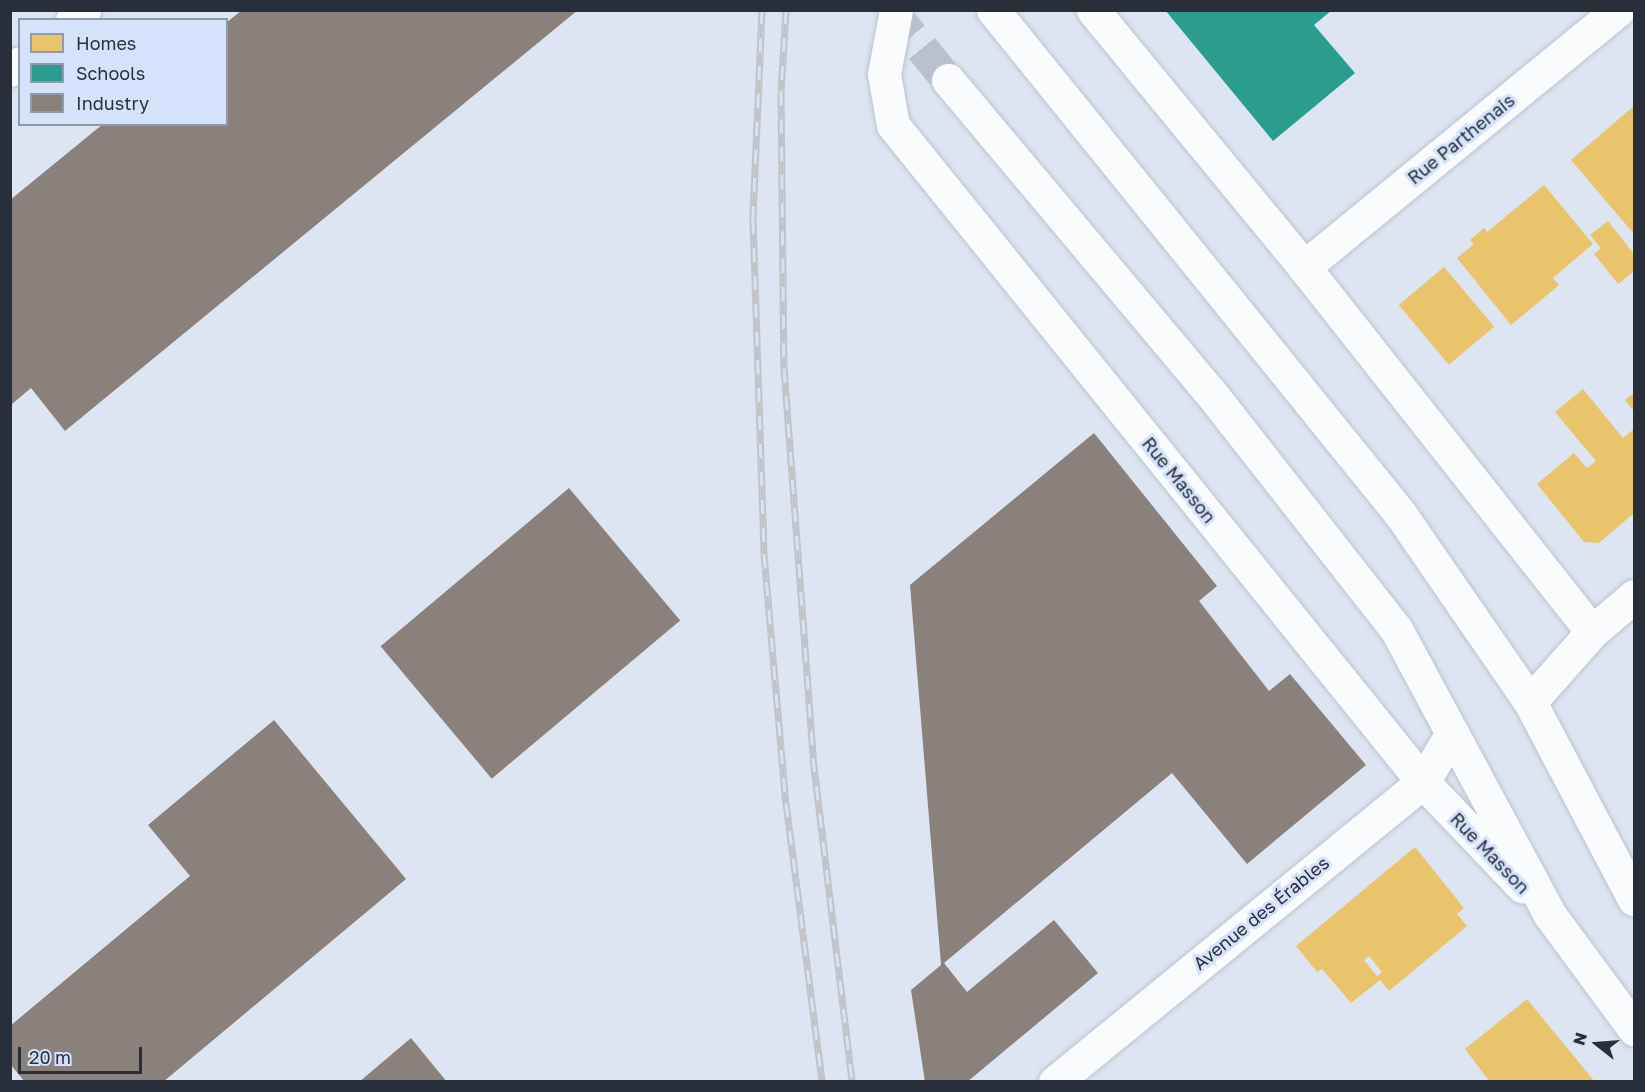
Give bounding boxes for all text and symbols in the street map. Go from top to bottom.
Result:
legend [18,18,228,126]
text: Homes [76,32,136,54]
text: Schools [76,62,145,84]
street label: Rue Parthenais [1403,89,1519,189]
text: Industry [76,92,149,114]
street label: Rue Masson [1138,433,1220,527]
street label: Rue Masson [1446,808,1534,898]
street label: Avenue des Érables [1189,852,1333,974]
north arrow [1567,1014,1627,1074]
text: N [1568,1030,1591,1047]
scale bar [21,1035,146,1073]
text: 20 m [29,1046,71,1068]

